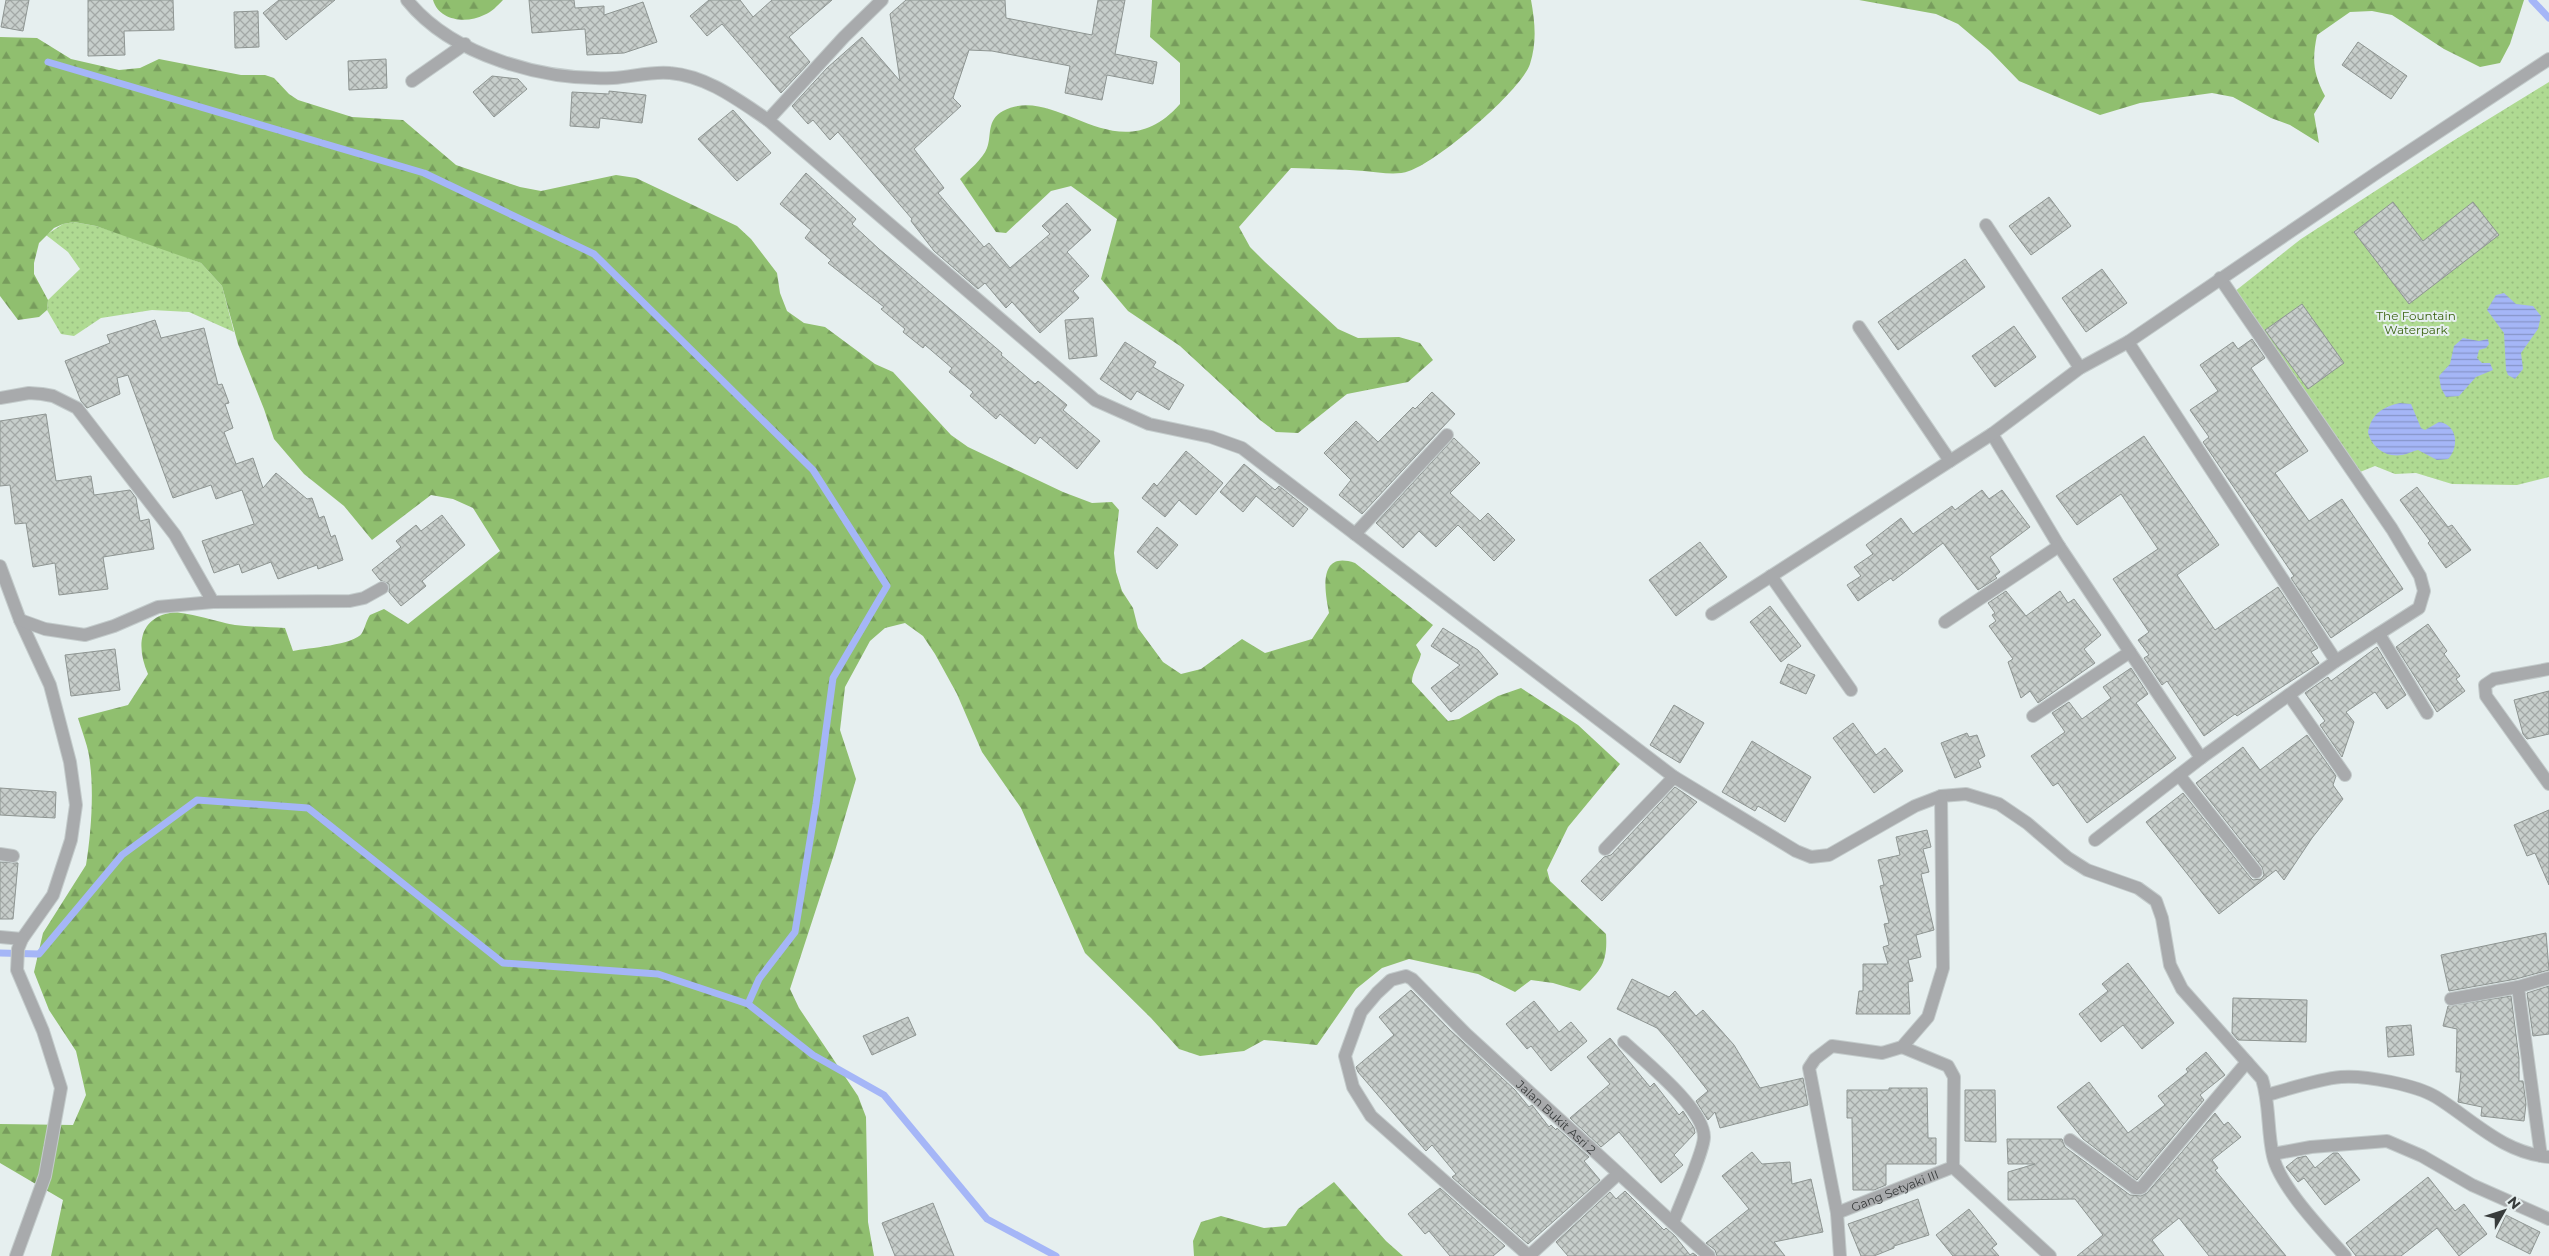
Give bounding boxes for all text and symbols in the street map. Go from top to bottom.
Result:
park label: The Fountain Waterpark [2376,308,2456,337]
street label: Jalan Bukit Asri 2 [1513,1076,1600,1157]
street label: Gang Setyaki III [1849,1166,1941,1214]
north arrow [2479,1186,2529,1236]
text: N [2504,1193,2525,1213]

